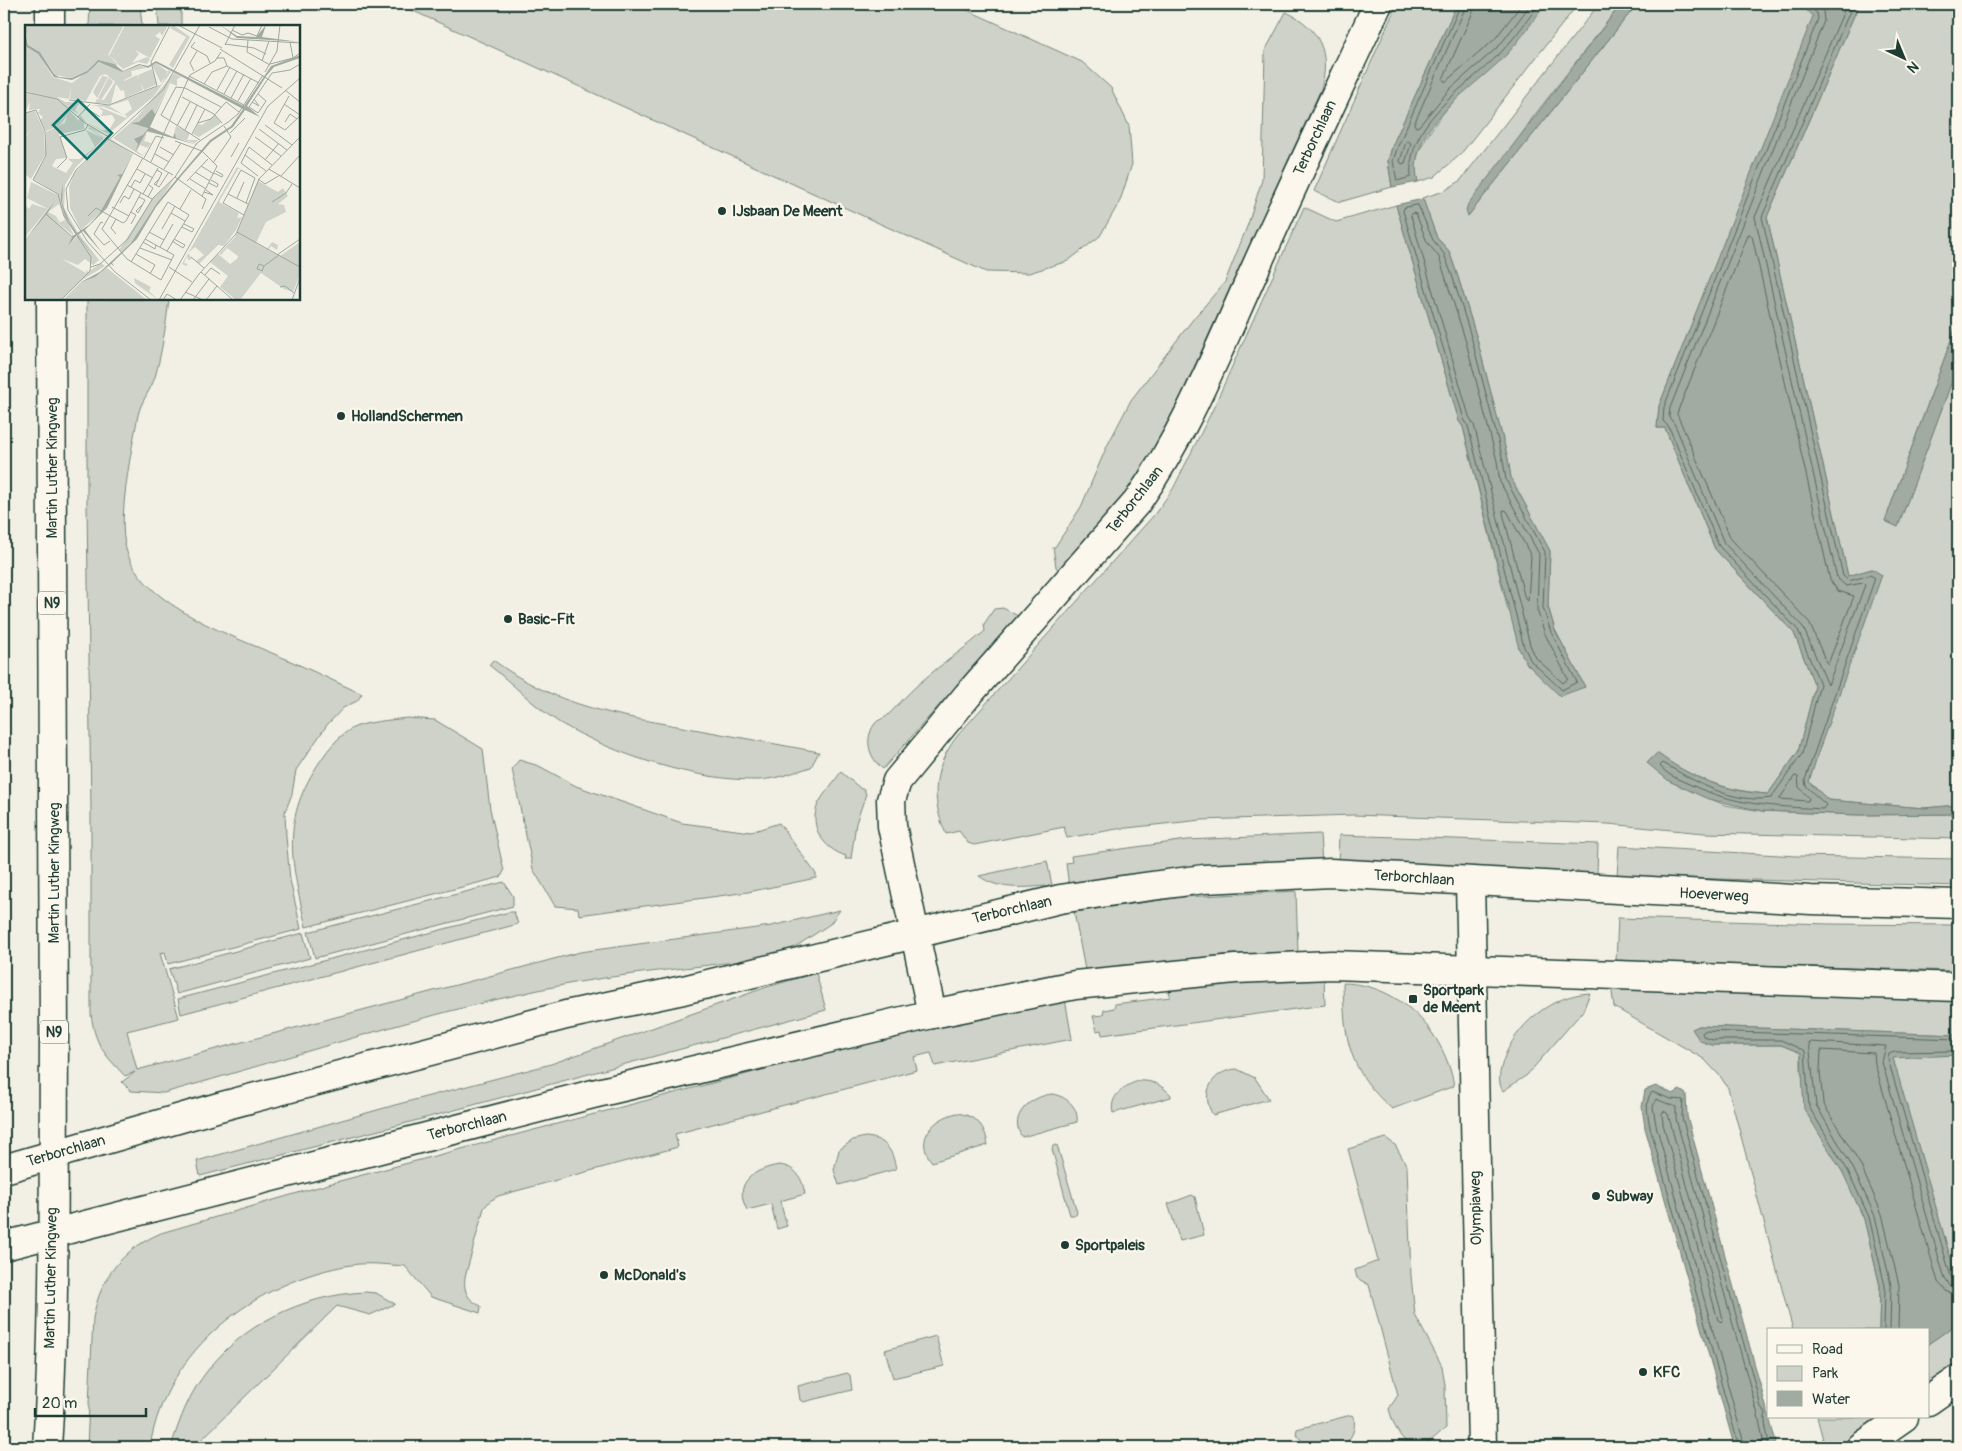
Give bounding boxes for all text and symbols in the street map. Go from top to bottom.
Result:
inset map [25,25,300,300]
north arrow [1880,32,1930,82]
text: N [1903,58,1922,76]
street label: Terborchlaan [1289,97,1341,179]
place label: IJsbaan De Meent [732,202,843,221]
marker: IJsbaan De Meent [716,205,728,217]
street label: Martin Luther Kingweg [43,397,62,539]
place label: HollandSchermen [351,407,464,426]
marker: HollandSchermen [335,410,347,422]
street label: Terborchlaan [1103,462,1167,538]
road number: N9 [38,592,66,614]
place label: Basic-Fit [518,610,576,629]
marker: Basic-Fit [502,613,514,625]
street label: Martin Luther Kingweg [45,802,64,944]
street label: Terborchlaan [1373,866,1455,890]
street label: Hoeverweg [1679,884,1749,906]
street label: Terborchlaan [970,892,1054,928]
place label: Sportpark de Meent [1423,981,1485,1017]
marker: Sportpark de Meent [1407,993,1419,1005]
road number: N9 [40,1020,68,1044]
street label: Terborchlaan [425,1107,509,1145]
street label: Terborchlaan [24,1131,108,1171]
street label: Olympiaweg [1466,1171,1486,1245]
place label: Subway [1606,1187,1654,1206]
marker: Subway [1590,1190,1602,1202]
street label: Martin Luther Kingweg [40,1207,62,1349]
place label: Sportpaleis [1075,1236,1145,1255]
marker: Sportpaleis [1059,1239,1071,1251]
place label: McDonald's [614,1266,686,1285]
marker: McDonald's [598,1269,610,1281]
legend [1767,1328,1930,1418]
text: Road [1812,1340,1843,1359]
place label: KFC [1653,1363,1680,1382]
text: Park [1812,1364,1839,1383]
marker: KFC [1637,1366,1649,1378]
scale bar [35,1386,146,1418]
text: Water [1812,1390,1851,1409]
text: 20 m [42,1394,77,1413]

